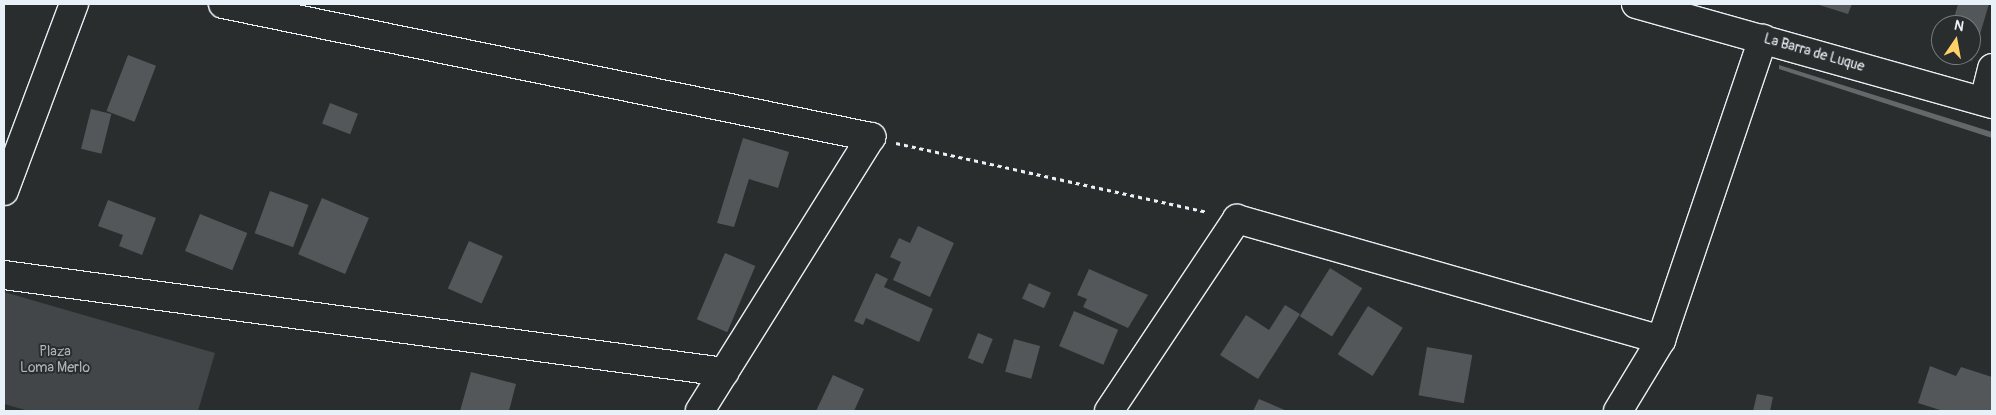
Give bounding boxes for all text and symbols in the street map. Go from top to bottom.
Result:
north arrow [1931,15,1981,65]
text: N [1953,17,1965,35]
street label: La Barra de Luque [1762,31,1866,75]
park label: Plaza Loma Merlo [20,344,90,377]

